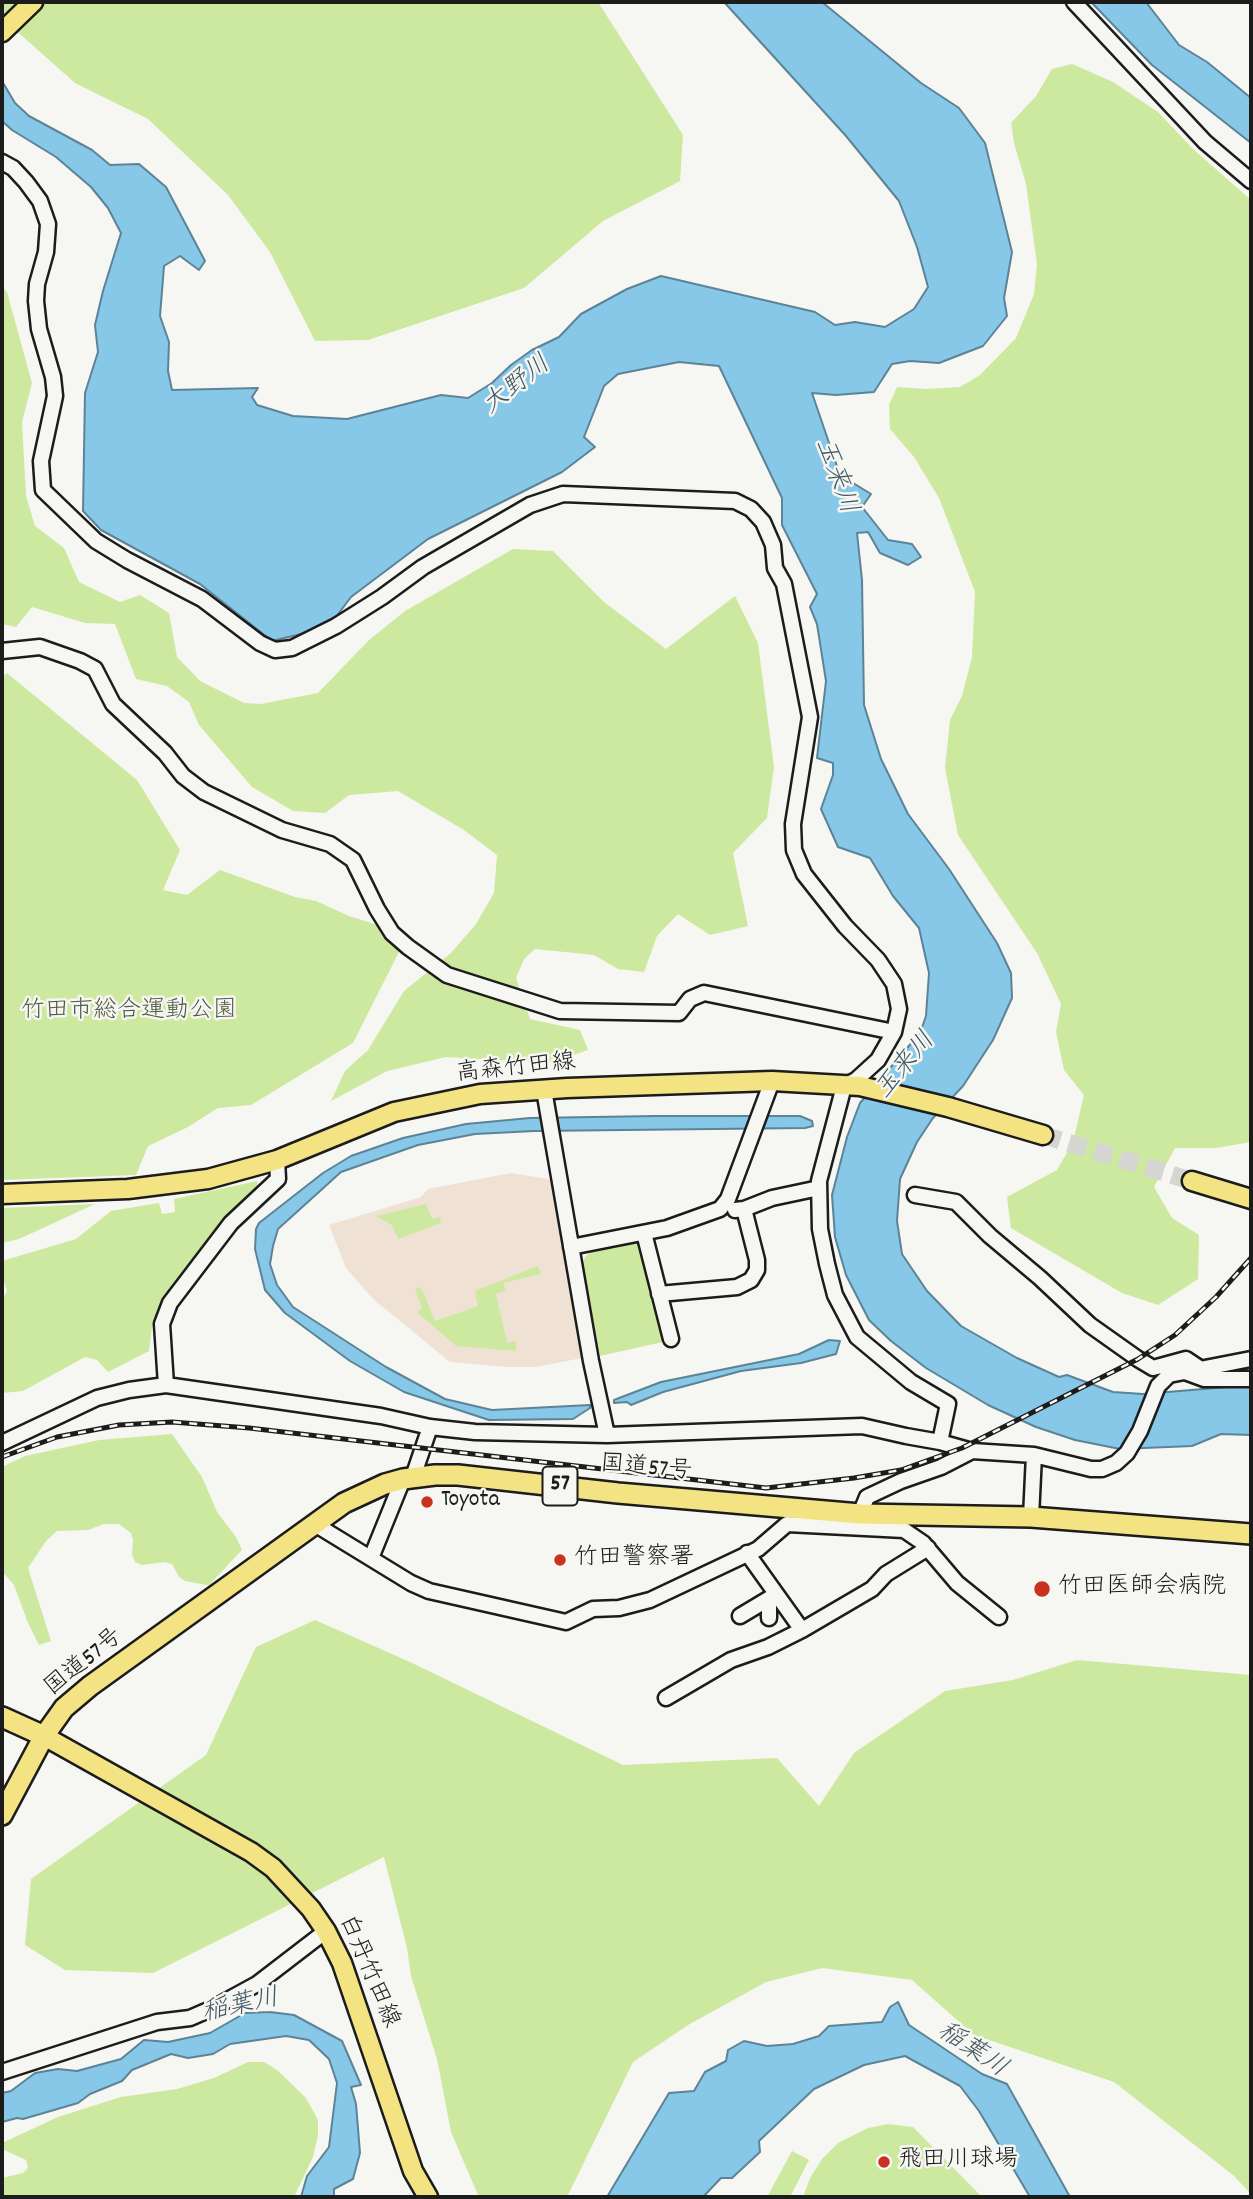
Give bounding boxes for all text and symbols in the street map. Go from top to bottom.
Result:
water label: 大野川 [478,351,558,423]
water label: 玉来川 [806,435,862,519]
park label: 竹田市総合運動公園 [21,999,237,1027]
water label: 玉来川 [870,1027,944,1107]
street label: 高森竹田線 [455,1049,577,1091]
street label: 国道57号 [599,1452,693,1488]
road number: 57 [542,1466,578,1506]
place label: Toyota [441,1488,500,1516]
marker: Toyota [419,1494,435,1510]
place label: 竹田警察署 [574,1546,694,1574]
marker: 竹田警察署 [552,1552,568,1568]
place label: 竹田医師会病院 [1058,1575,1226,1603]
marker: 竹田医師会病院 [1032,1579,1052,1599]
street label: 国道57号 [40,1624,130,1704]
street label: 白丹竹田線 [330,1911,404,2033]
water label: 稲葉川 [200,1985,282,2031]
water label: 稲葉川 [930,2017,1012,2087]
place label: 飛田川球場 [898,2148,1018,2176]
marker: 飛田川球場 [876,2154,892,2170]

